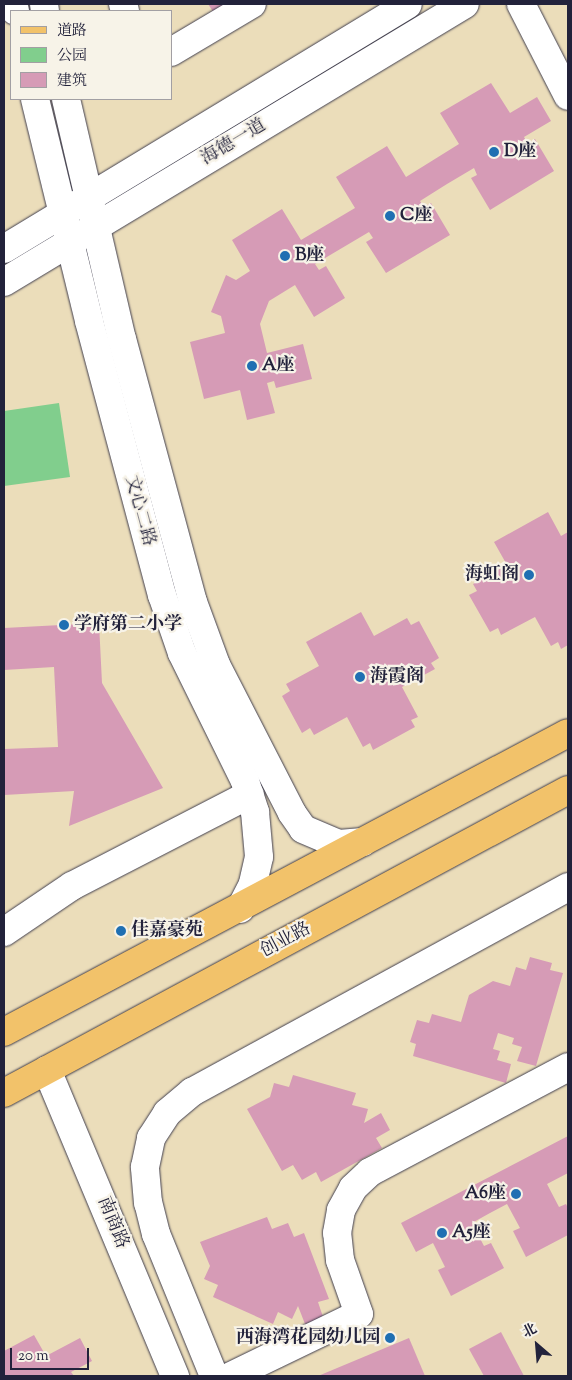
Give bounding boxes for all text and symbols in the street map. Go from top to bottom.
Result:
legend [10,10,172,100]
text: 道路 [57,21,87,42]
text: 公园 [57,46,87,67]
text: 建筑 [57,71,87,92]
street label: 海德一道 [198,115,270,171]
place label: D座 [504,141,536,163]
marker: D座 [488,146,500,158]
place label: C座 [400,205,433,227]
marker: C座 [384,210,396,222]
place label: B座 [295,245,324,267]
marker: B座 [279,250,291,262]
place label: A座 [262,355,295,377]
marker: A座 [246,360,258,372]
street label: 文心二路 [119,473,159,549]
place label: 海虹阁 [465,564,519,586]
marker: 海虹阁 [523,569,535,581]
place label: 学府第二小学 [74,614,182,636]
marker: 学府第二小学 [58,619,70,631]
place label: 海霞阁 [370,666,424,688]
marker: 海霞阁 [354,671,366,683]
street label: 创业路 [257,919,315,963]
place label: 佳嘉豪苑 [131,920,203,942]
marker: 佳嘉豪苑 [115,925,127,937]
place label: A6座 [465,1183,506,1205]
marker: A6座 [510,1188,522,1200]
street label: 南商路 [92,1194,132,1252]
place label: A5座 [452,1222,491,1244]
marker: A5座 [436,1227,448,1239]
north arrow [512,1320,562,1370]
text: 北 [519,1320,541,1344]
place label: 西海湾花园幼儿园 [236,1327,380,1349]
marker: 西海湾花园幼儿园 [384,1332,396,1344]
scale bar [12,1338,91,1370]
text: 20 m [18,1346,49,1367]

